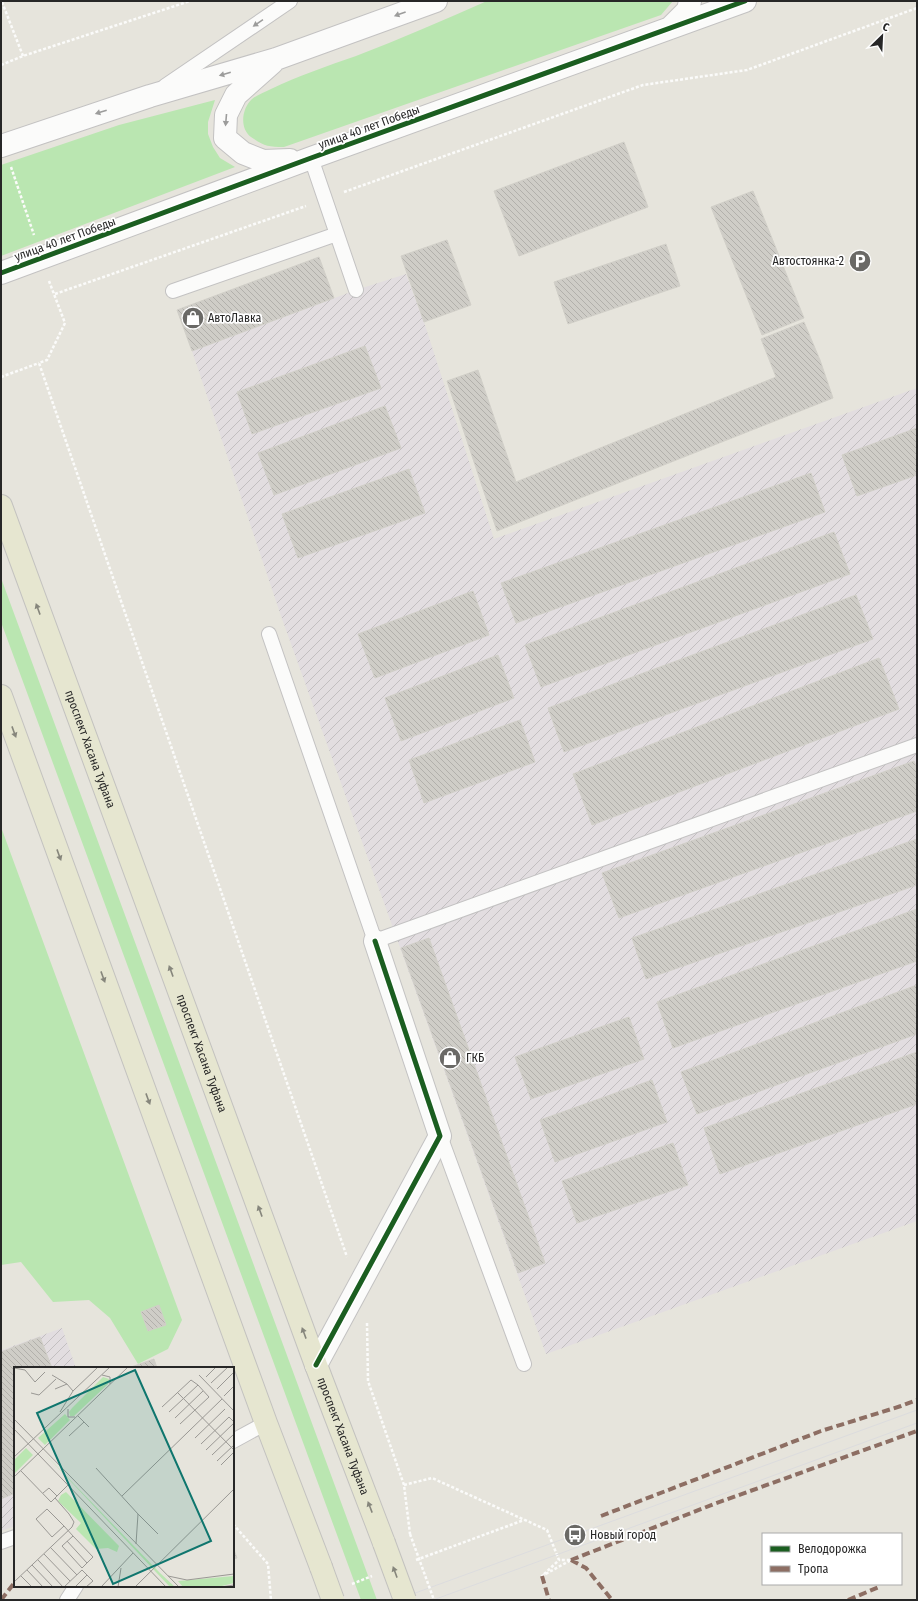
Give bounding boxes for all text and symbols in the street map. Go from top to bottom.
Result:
one-way arrow [393,12,405,18]
north arrow [862,16,902,56]
one-way arrow [252,19,263,27]
text: С [881,20,891,35]
one-way arrow [219,71,231,77]
street label: улица 40 лет Победы [316,102,422,152]
one-way arrow [95,110,107,116]
one-way arrow [223,114,229,126]
street label: улица 40 лет Победы [12,214,118,264]
parking icon: Автостоянка-2 [847,248,873,274]
place label: Автостоянка-2 [773,254,844,268]
shop icon: АвтоЛавка [180,305,206,331]
place label: АвтоЛавка [208,311,261,325]
one-way arrow [35,602,41,614]
street label: проспект Хасана Туфана [62,688,118,810]
one-way arrow [12,727,18,739]
one-way arrow [56,849,62,861]
one-way arrow [168,964,174,976]
one-way arrow [101,971,107,983]
street label: проспект Хасана Туфана [174,992,230,1114]
shop icon: ГКБ [437,1045,463,1071]
place label: ГКБ [466,1051,484,1065]
one-way arrow [145,1093,151,1105]
one-way arrow [256,1205,262,1217]
one-way arrow [301,1327,307,1339]
inset map [14,1367,234,1587]
street label: проспект Хасана Туфана [314,1375,372,1497]
one-way arrow [367,1501,373,1513]
bus stop icon: Новый город [562,1522,588,1548]
place label: Новый город [590,1528,656,1542]
legend [762,1533,902,1585]
text: Велодорожка [798,1542,867,1556]
text: Тропа [798,1562,829,1576]
one-way arrow [391,1565,397,1577]

